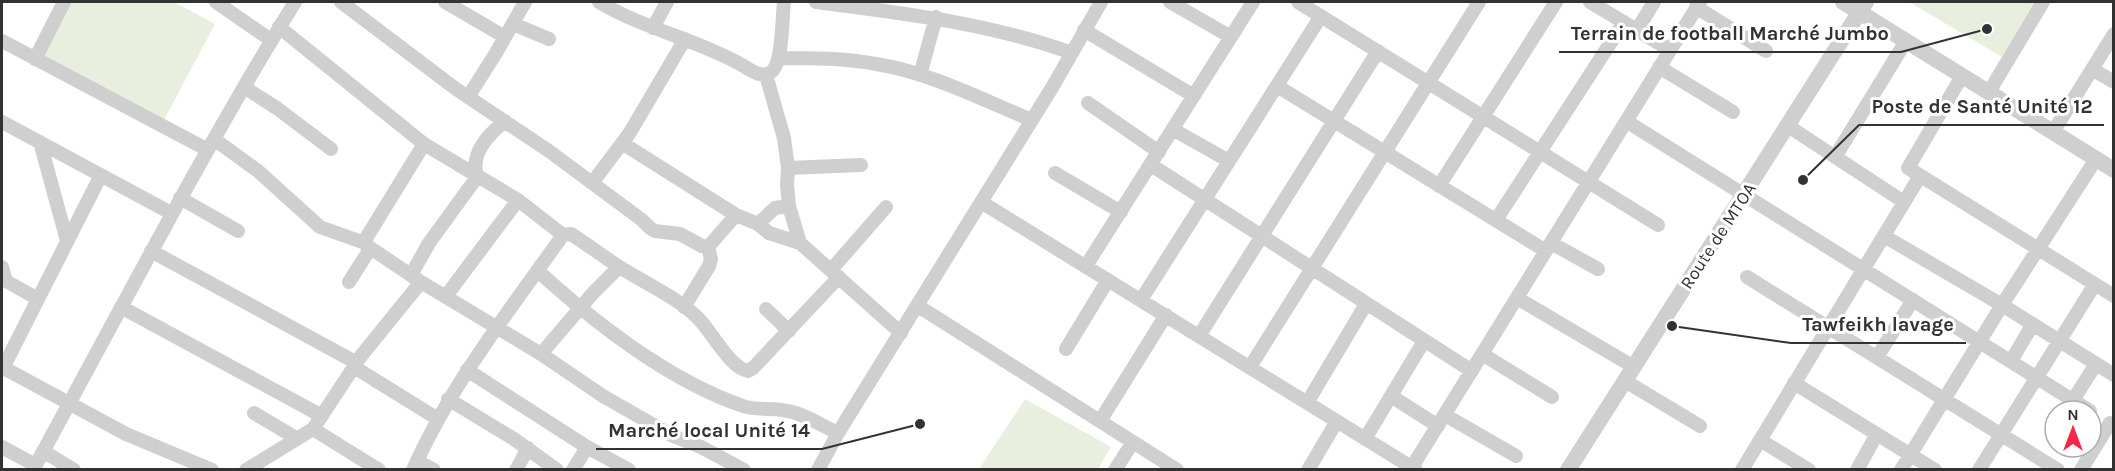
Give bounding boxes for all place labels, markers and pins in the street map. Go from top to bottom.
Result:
callout: Terrain de football Marché Jumbo [1559,14,1901,52]
callout: Poste de Santé Unité 12 [1859,87,2104,125]
callout: Tawfeikh lavage [1791,305,1966,343]
callout: Marché local Unité 14 [596,411,822,449]

